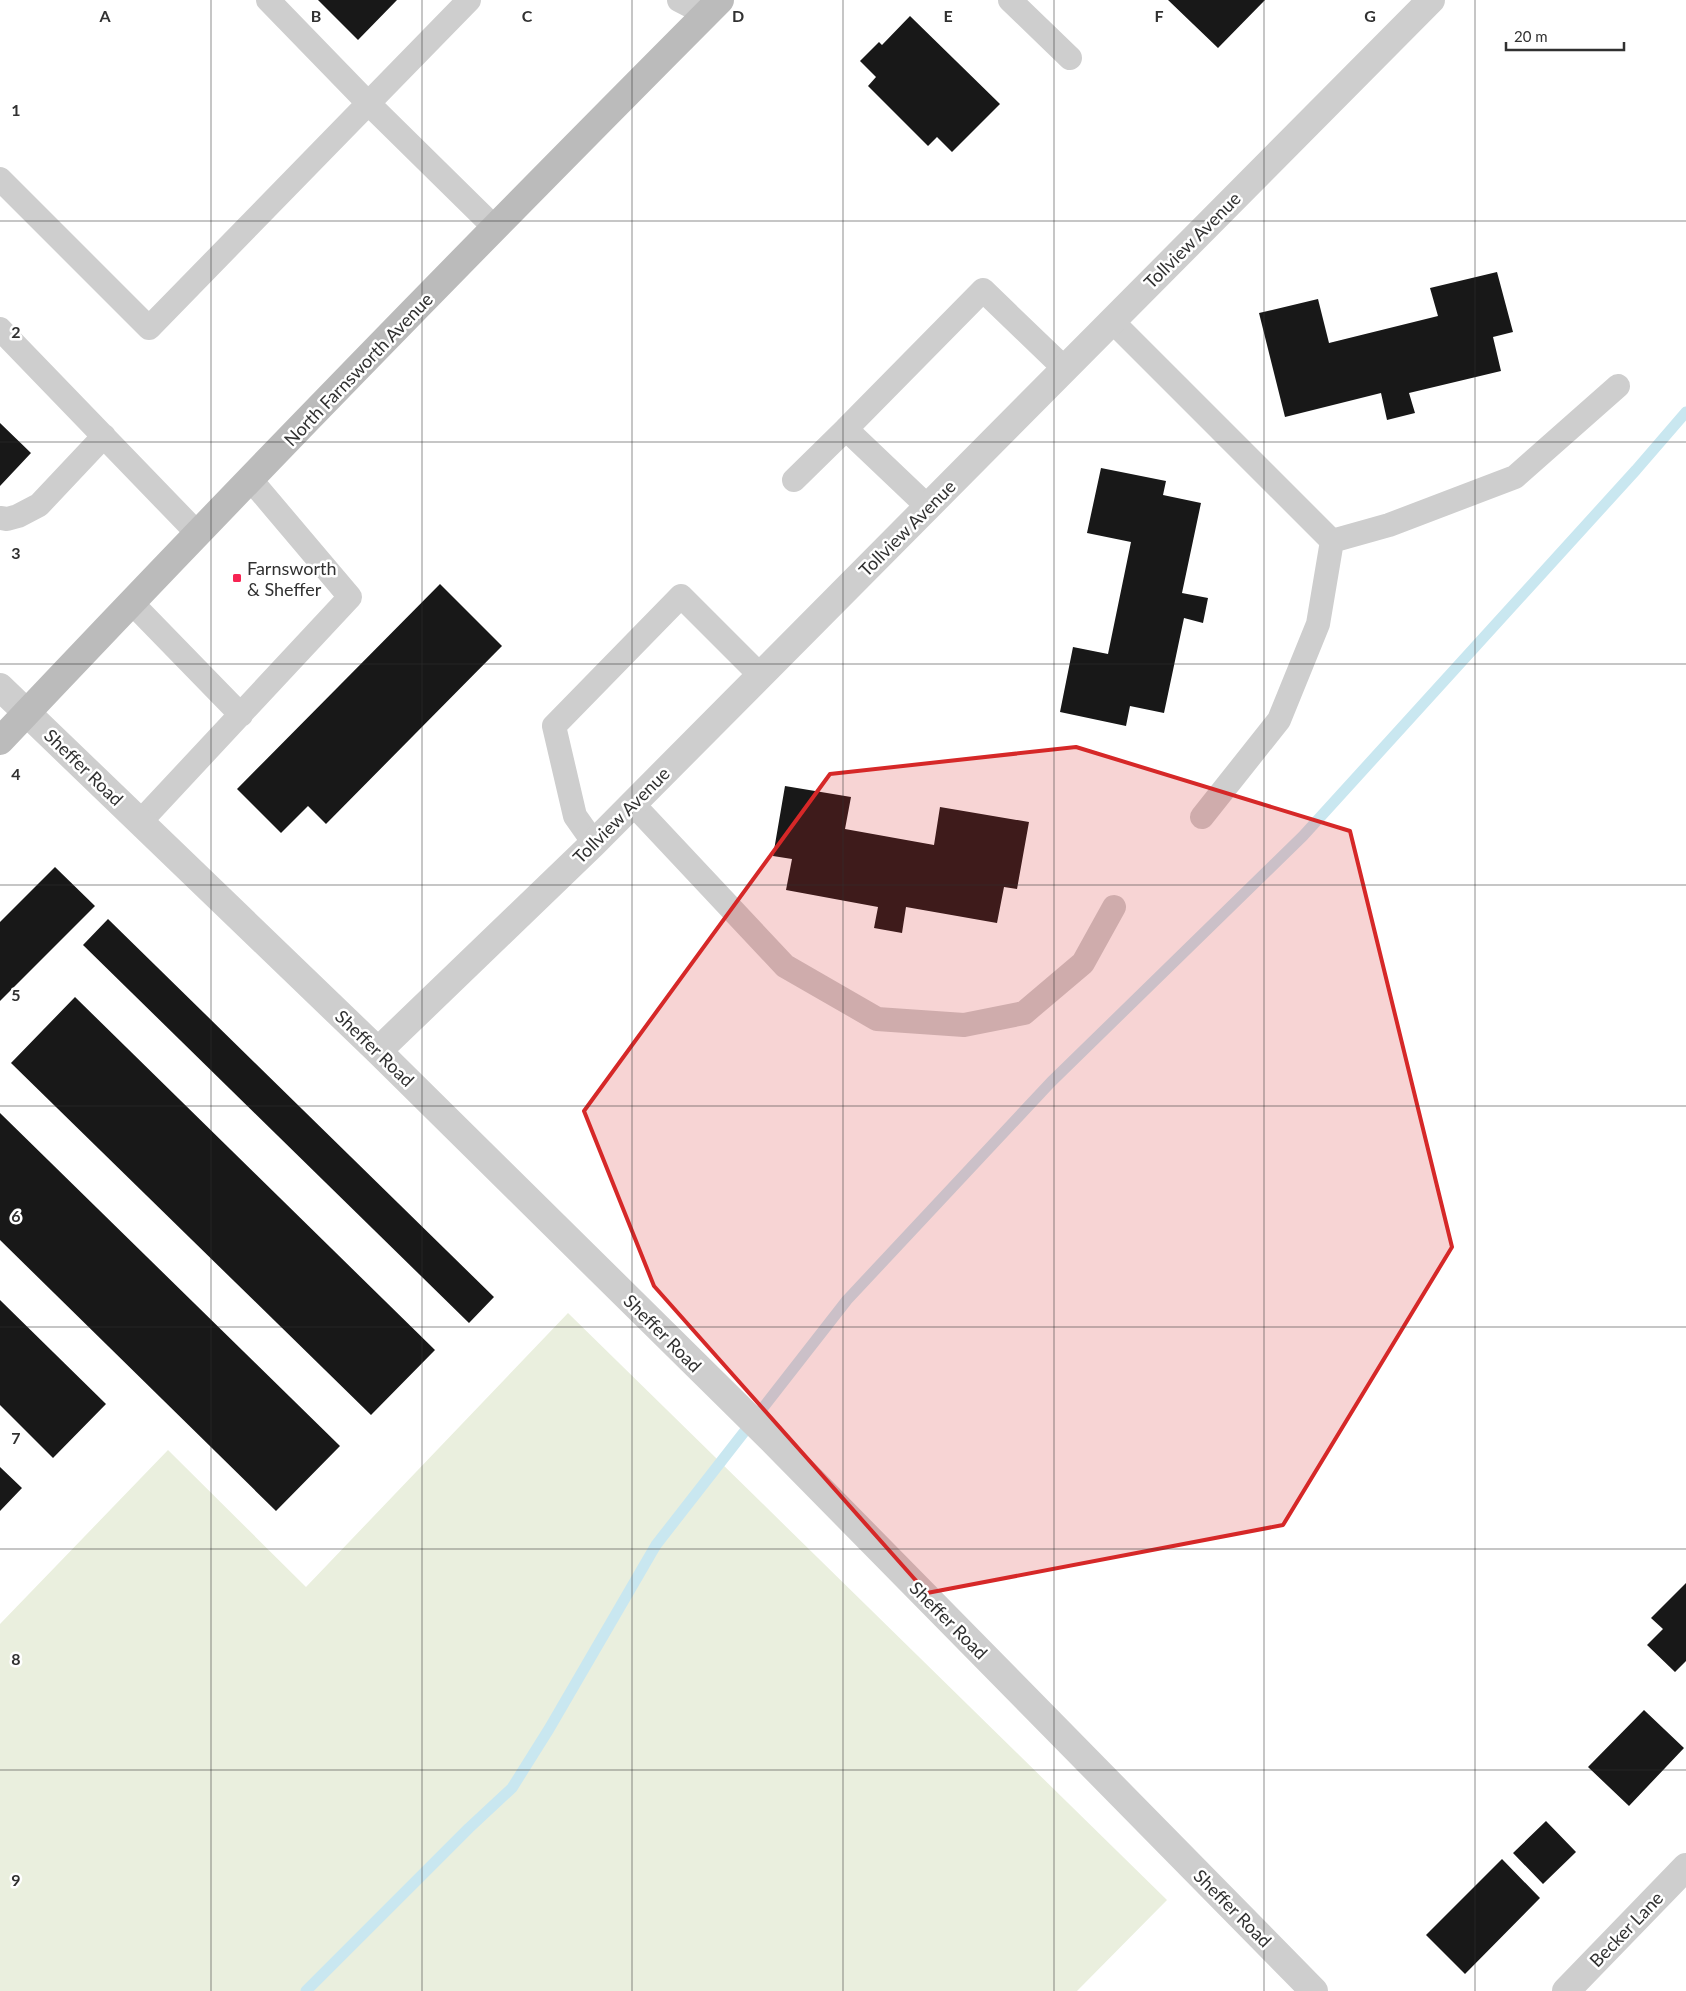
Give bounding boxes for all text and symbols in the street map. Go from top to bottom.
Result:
text: A [98,6,111,25]
text: B [311,6,321,25]
text: C [522,6,533,25]
text: D [732,6,744,25]
text: E [943,6,953,25]
text: F [1154,6,1164,25]
text: G [1364,6,1376,25]
scale bar [1506,20,1624,52]
text: 20 m [1514,27,1548,45]
text: 1 [11,100,21,119]
street label: Tollview Avenue [1139,187,1245,293]
street label: North Farnsworth Avenue [279,288,437,450]
text: 2 [11,322,21,341]
street label: Tollview Avenue [854,475,960,581]
text: 3 [11,543,21,562]
place label: Farnsworth & Sheffer [247,557,337,600]
marker: Farnsworth & Sheffer [231,572,243,584]
street label: Sheffer Road [40,724,128,810]
street label: Tollview Avenue [568,762,674,868]
text: 4 [11,764,21,783]
text: 5 [11,985,21,1004]
street label: Sheffer Road [331,1005,419,1091]
text: 6 [11,1206,21,1225]
street label: Sheffer Road [620,1290,706,1376]
text: 7 [11,1428,21,1447]
street label: Sheffer Road [906,1577,992,1663]
text: 8 [11,1649,21,1668]
street label: Sheffer Road [1190,1865,1276,1951]
text: 9 [11,1870,21,1889]
street label: Becker Lane [1585,1887,1667,1971]

